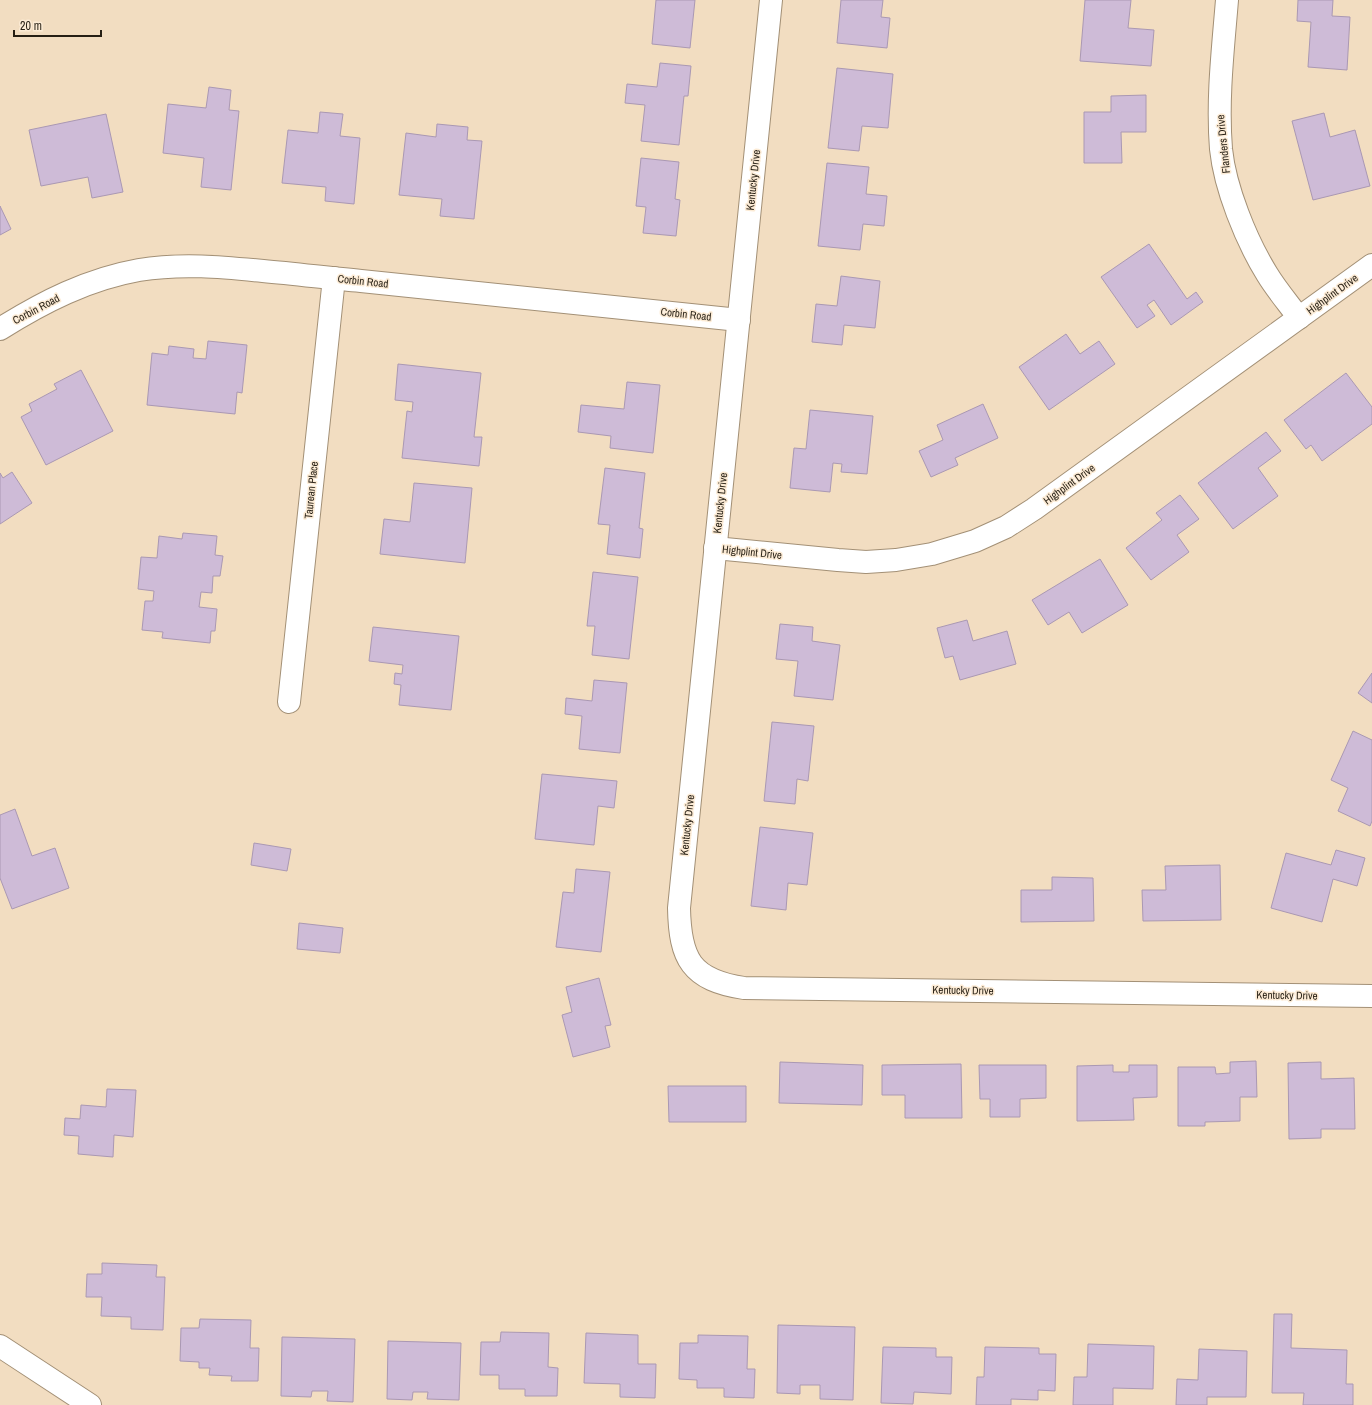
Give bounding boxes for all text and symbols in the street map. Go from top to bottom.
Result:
scale bar [14,12,101,38]
text: 20 m [20,18,42,34]
street label: Flanders Drive [1213,114,1233,174]
street label: Kentucky Drive [743,149,763,211]
street label: Corbin Road [337,271,389,291]
street label: Highplint Drive [1304,271,1360,317]
street label: Corbin Road [10,291,62,327]
street label: Corbin Road [660,304,712,324]
street label: Taurean Place [301,461,321,519]
street label: Highplint Drive [1041,461,1097,507]
street label: Kentucky Drive [710,472,730,534]
street label: Highplint Drive [721,542,783,562]
street label: Kentucky Drive [677,794,697,856]
street label: Kentucky Drive [932,982,994,998]
street label: Kentucky Drive [1256,987,1318,1003]

